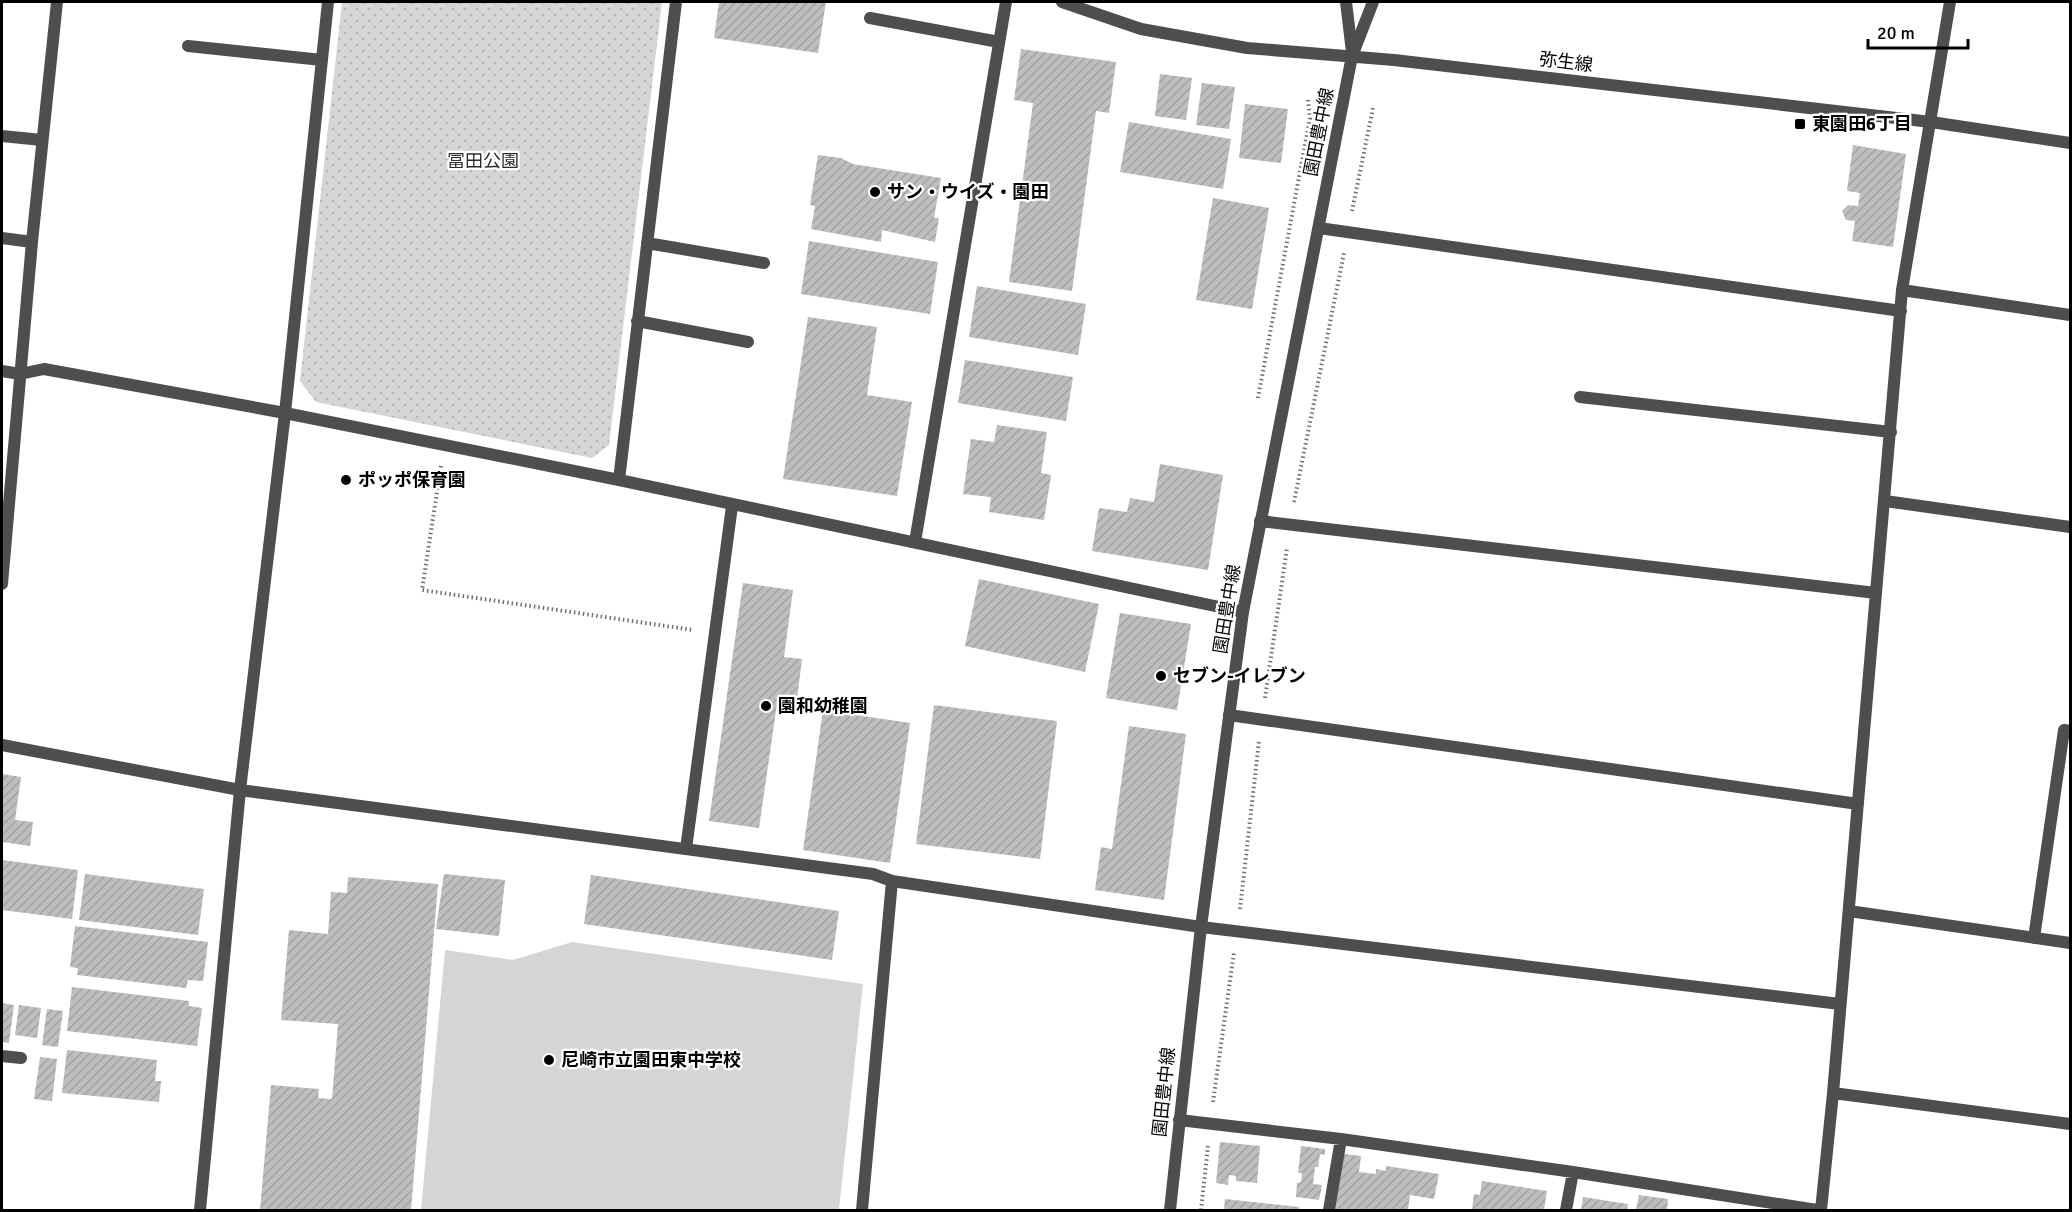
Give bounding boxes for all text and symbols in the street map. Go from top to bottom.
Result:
scale bar [1868,12,1968,50]
text: 20 m [1877,22,1915,44]
street label: 弥生線 [1538,48,1594,76]
street label: 園田豊中線 [1300,86,1338,178]
place label: 東園田6丁目 [1812,113,1912,135]
marker: 東園田6丁目 [1793,117,1807,131]
park label: 冨田公園 [447,150,519,172]
place label: サン・ウイズ・園田 [887,181,1048,203]
marker: サン・ウイズ・園田 [868,185,882,199]
place label: ポッポ保育園 [358,469,466,491]
marker: ポッポ保育園 [339,473,353,487]
street label: 園田豊中線 [1209,563,1245,655]
place label: セブン-イレブン [1173,665,1306,687]
marker: セブン-イレブン [1154,669,1168,683]
place label: 園和幼稚園 [778,695,868,717]
marker: 園和幼稚園 [759,699,773,713]
street label: 園田豊中線 [1148,1046,1180,1138]
place label: 尼崎市立園田東中学校 [561,1049,741,1071]
marker: 尼崎市立園田東中学校 [542,1053,556,1067]

